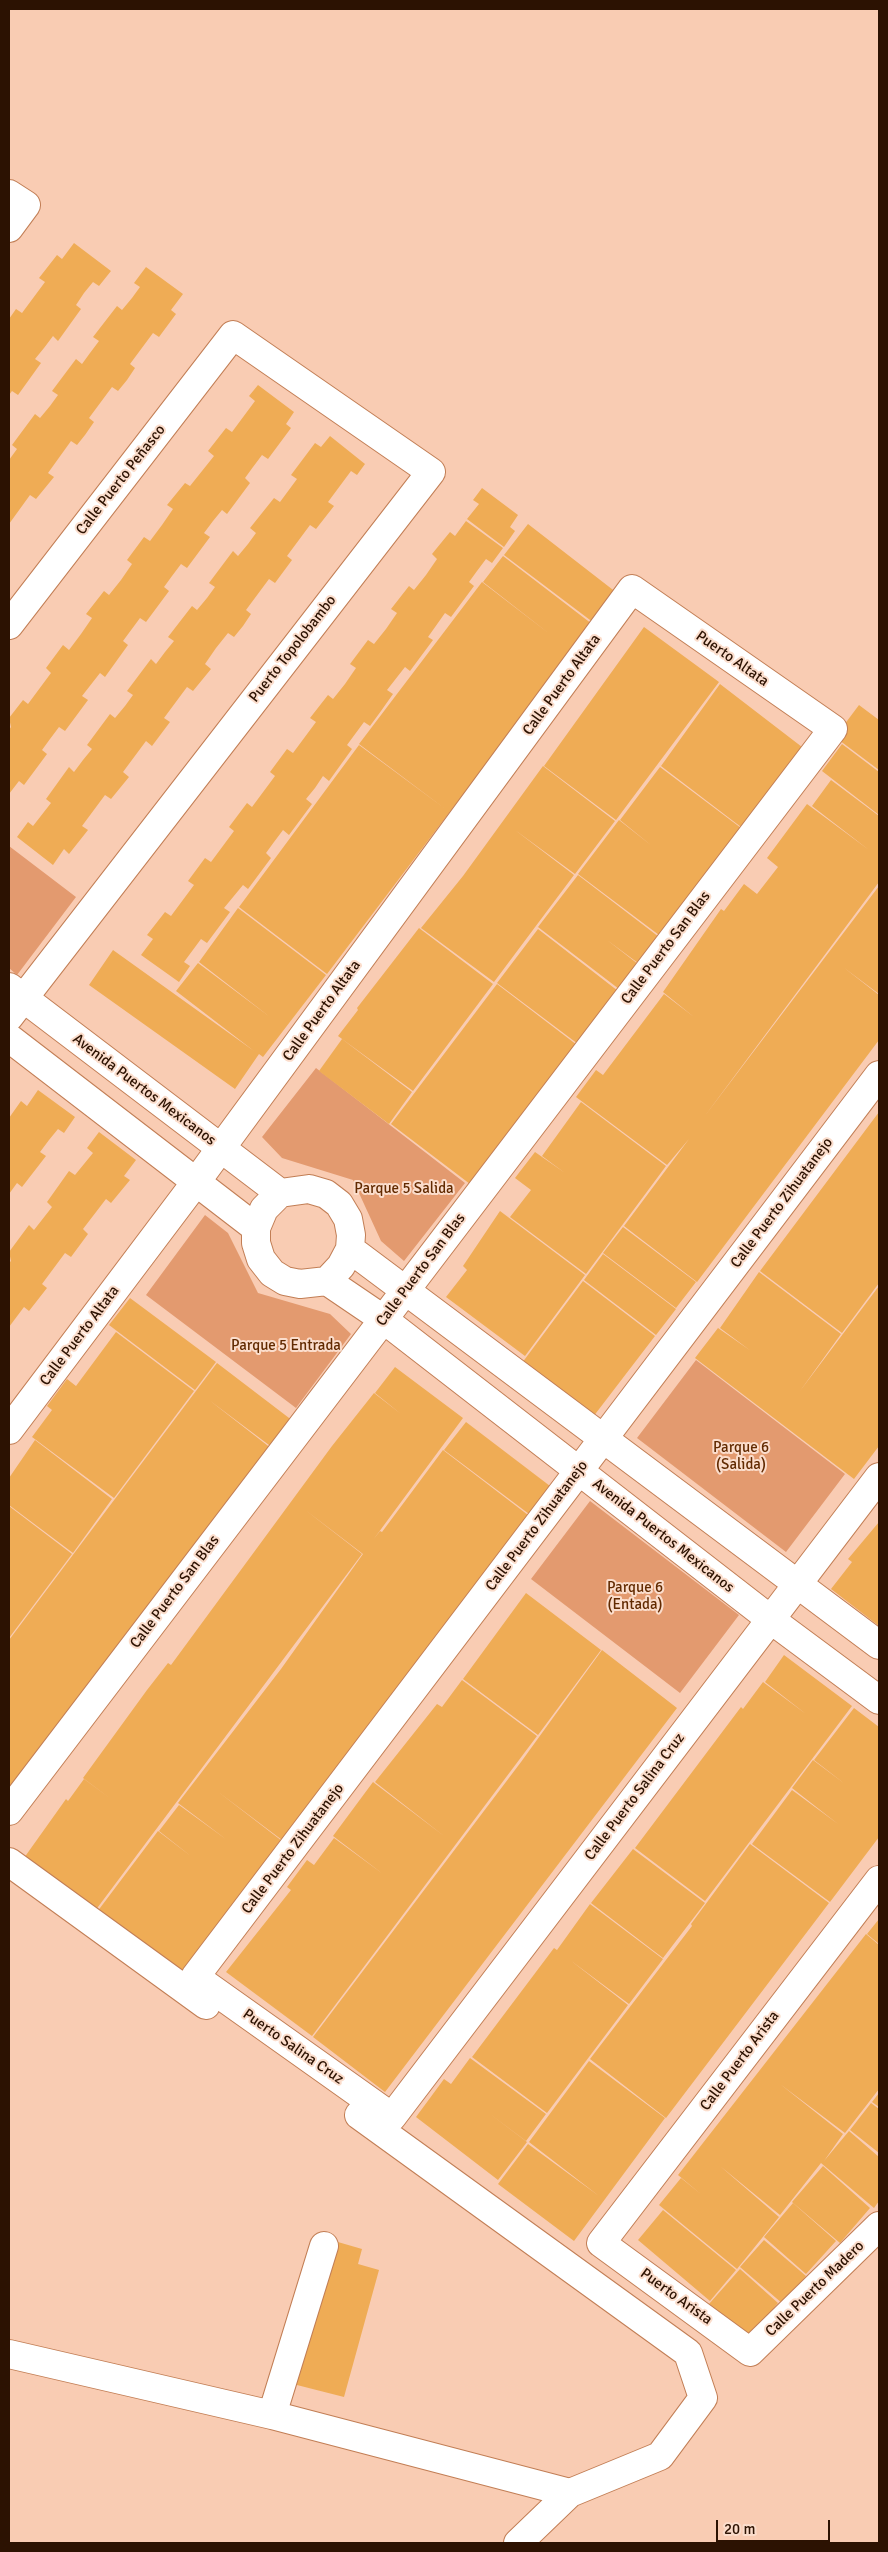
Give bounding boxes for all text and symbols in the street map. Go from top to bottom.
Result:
street label: Calle Puerto Peñasco [72,421,170,539]
street label: Puerto Topolobambo [246,592,340,706]
street label: Puerto Altata [692,627,772,691]
street label: Calle Puerto Altata [519,631,605,739]
street label: Calle Puerto San Blas [618,888,714,1008]
street label: Calle Puerto Altata [279,957,365,1065]
street label: Avenida Puertos Mexicanos [69,1030,219,1150]
street label: Calle Puerto Zihuatanejo [727,1134,837,1272]
park label: Parque 5 Salida [354,1180,454,1198]
street label: Calle Puerto San Blas [373,1210,469,1330]
street label: Calle Puerto Altata [37,1282,123,1390]
park label: Parque 5 Entrada [231,1337,341,1355]
park label: Parque 6 (Salida) [713,1439,769,1474]
street label: Calle Puerto Zihuatanejo [482,1457,592,1595]
street label: Avenida Puertos Mexicanos [589,1475,737,1597]
street label: Calle Puerto San Blas [127,1532,223,1652]
park label: Parque 6 (Entada) [607,1579,663,1614]
street label: Calle Puerto Salina Cruz [581,1730,689,1864]
street label: Calle Puerto Zihuatanejo [238,1780,348,1918]
street label: Puerto Salina Cruz [239,2006,347,2088]
street label: Calle Puerto Arista [697,2008,783,2114]
street label: Calle Puerto Madero [762,2237,868,2341]
street label: Puerto Arista [637,2265,715,2329]
scale bar [718,2510,832,2542]
text: 20 m [724,2520,755,2538]

